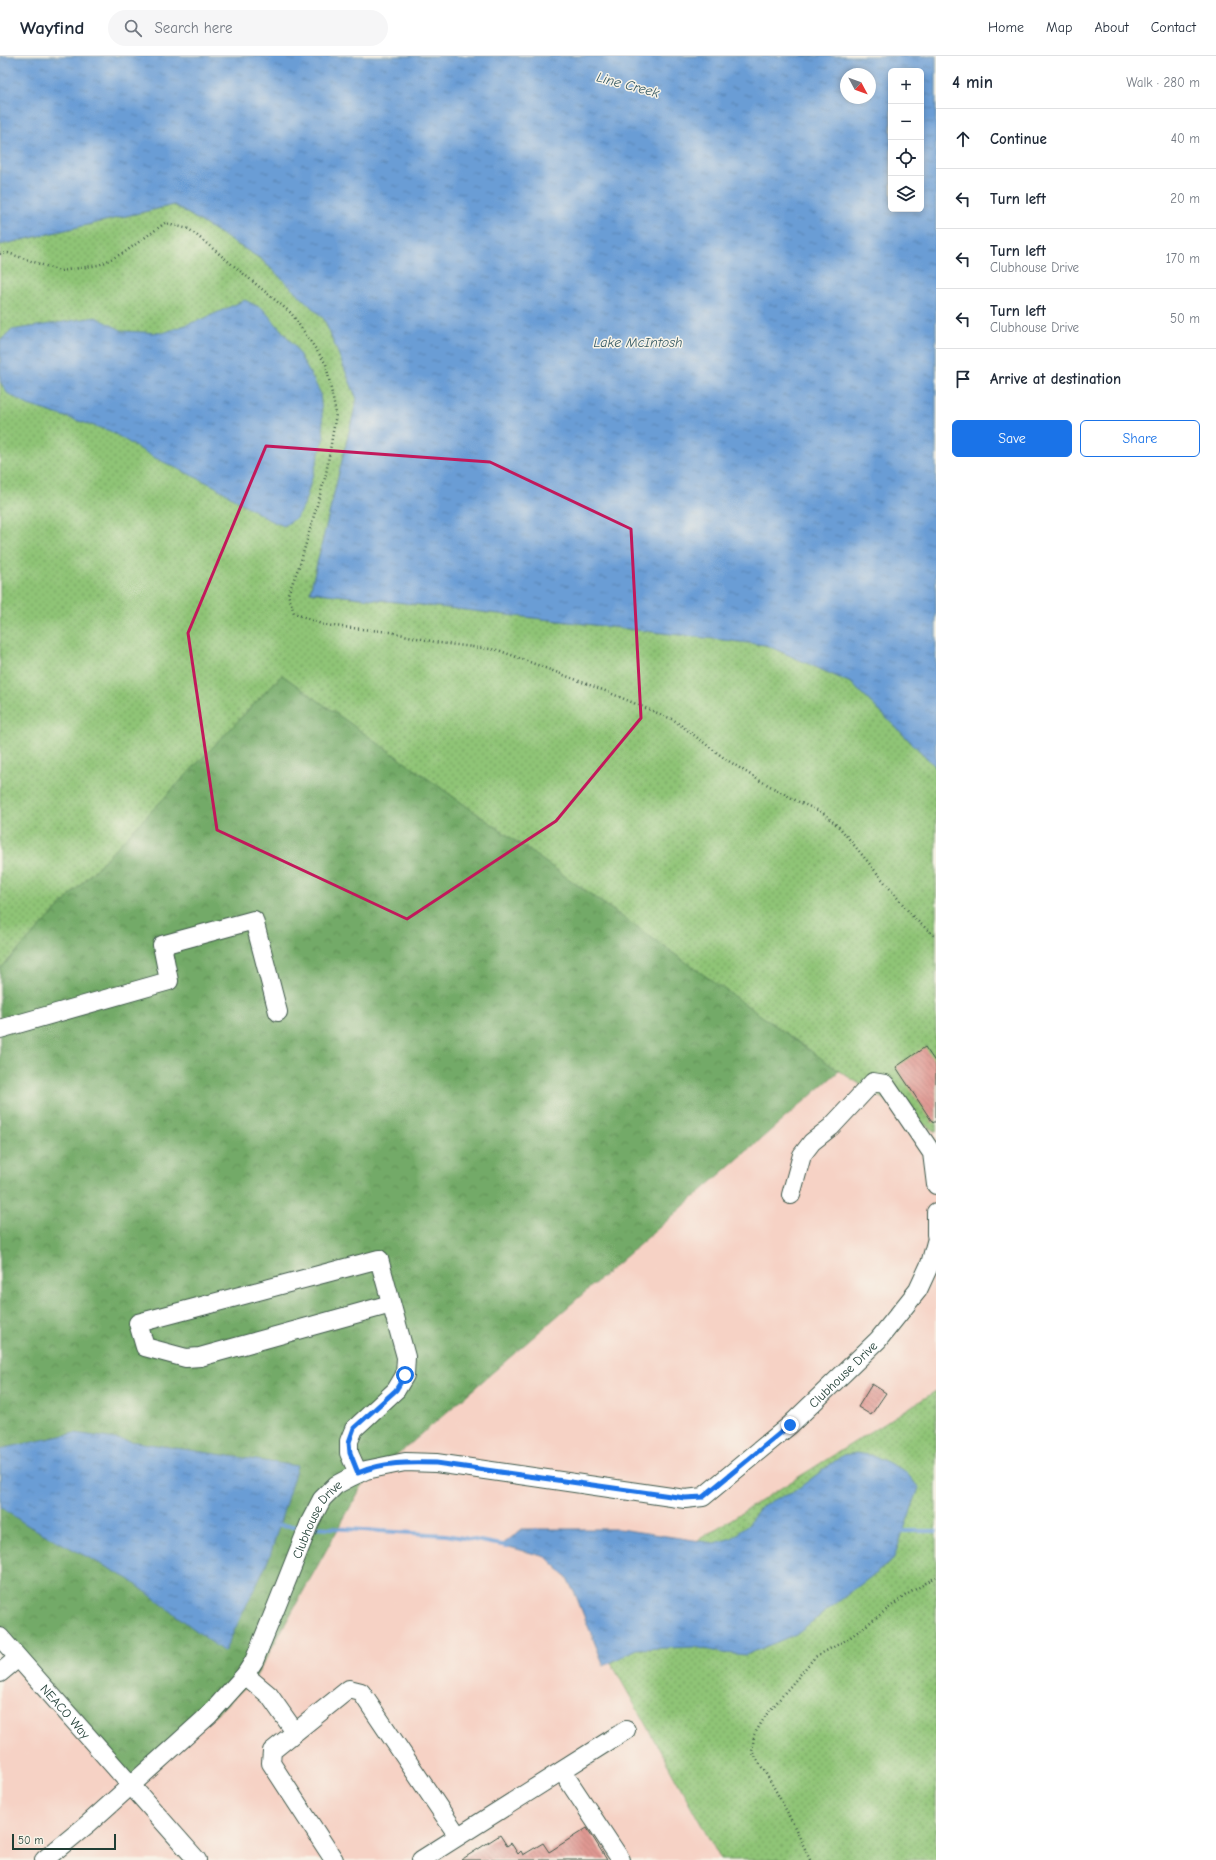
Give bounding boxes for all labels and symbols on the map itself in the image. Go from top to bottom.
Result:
water label: Line Creek [595,68,661,102]
north arrow [840,68,876,104]
water label: Lake McIntosh [593,334,683,351]
street label: Clubhouse Drive [805,1337,880,1411]
route start [396,1366,414,1384]
route end [781,1416,799,1434]
street label: Clubhouse Drive [289,1476,344,1561]
street label: NEACO Way [38,1681,94,1742]
scale bar [12,1832,116,1851]

